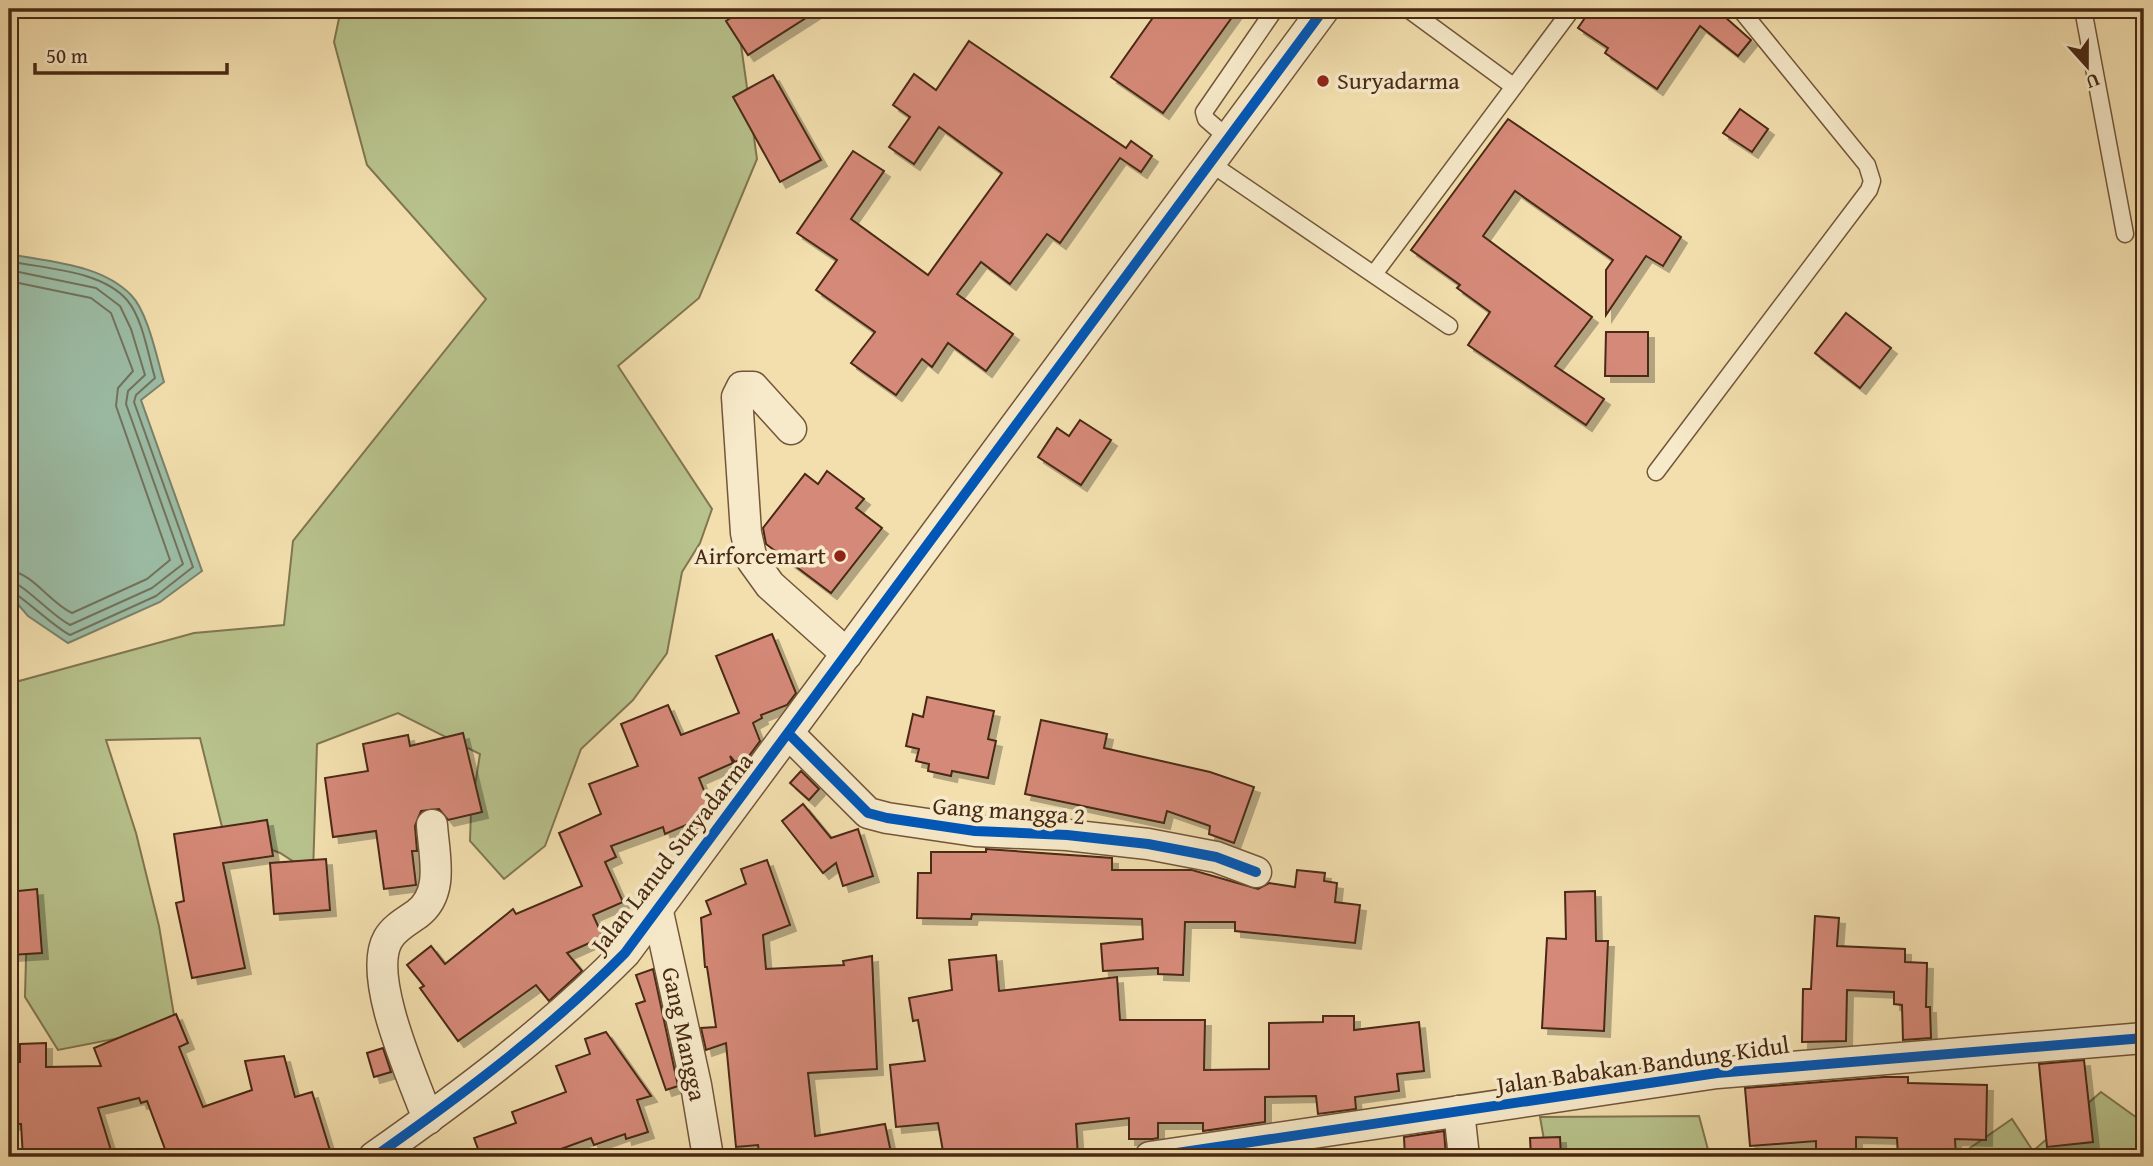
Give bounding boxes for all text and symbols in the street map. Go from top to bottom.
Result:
scale bar [35,32,228,76]
north arrow [2052,32,2122,102]
text: 50 m [46,40,88,71]
place label: Suryadarma [1337,63,1460,98]
text: U [2082,67,2104,97]
marker: Suryadarma [1315,73,1331,89]
place label: Airforcemart [694,538,827,573]
marker: Airforcemart [832,548,848,564]
street label: Jalan Lanud Suryadarma [580,745,761,963]
street label: Gang mangga 2 [932,788,1086,833]
street label: Gang Mangga [653,964,716,1105]
street label: Jalan Babakan Bandung Kidul [1491,1027,1792,1103]

